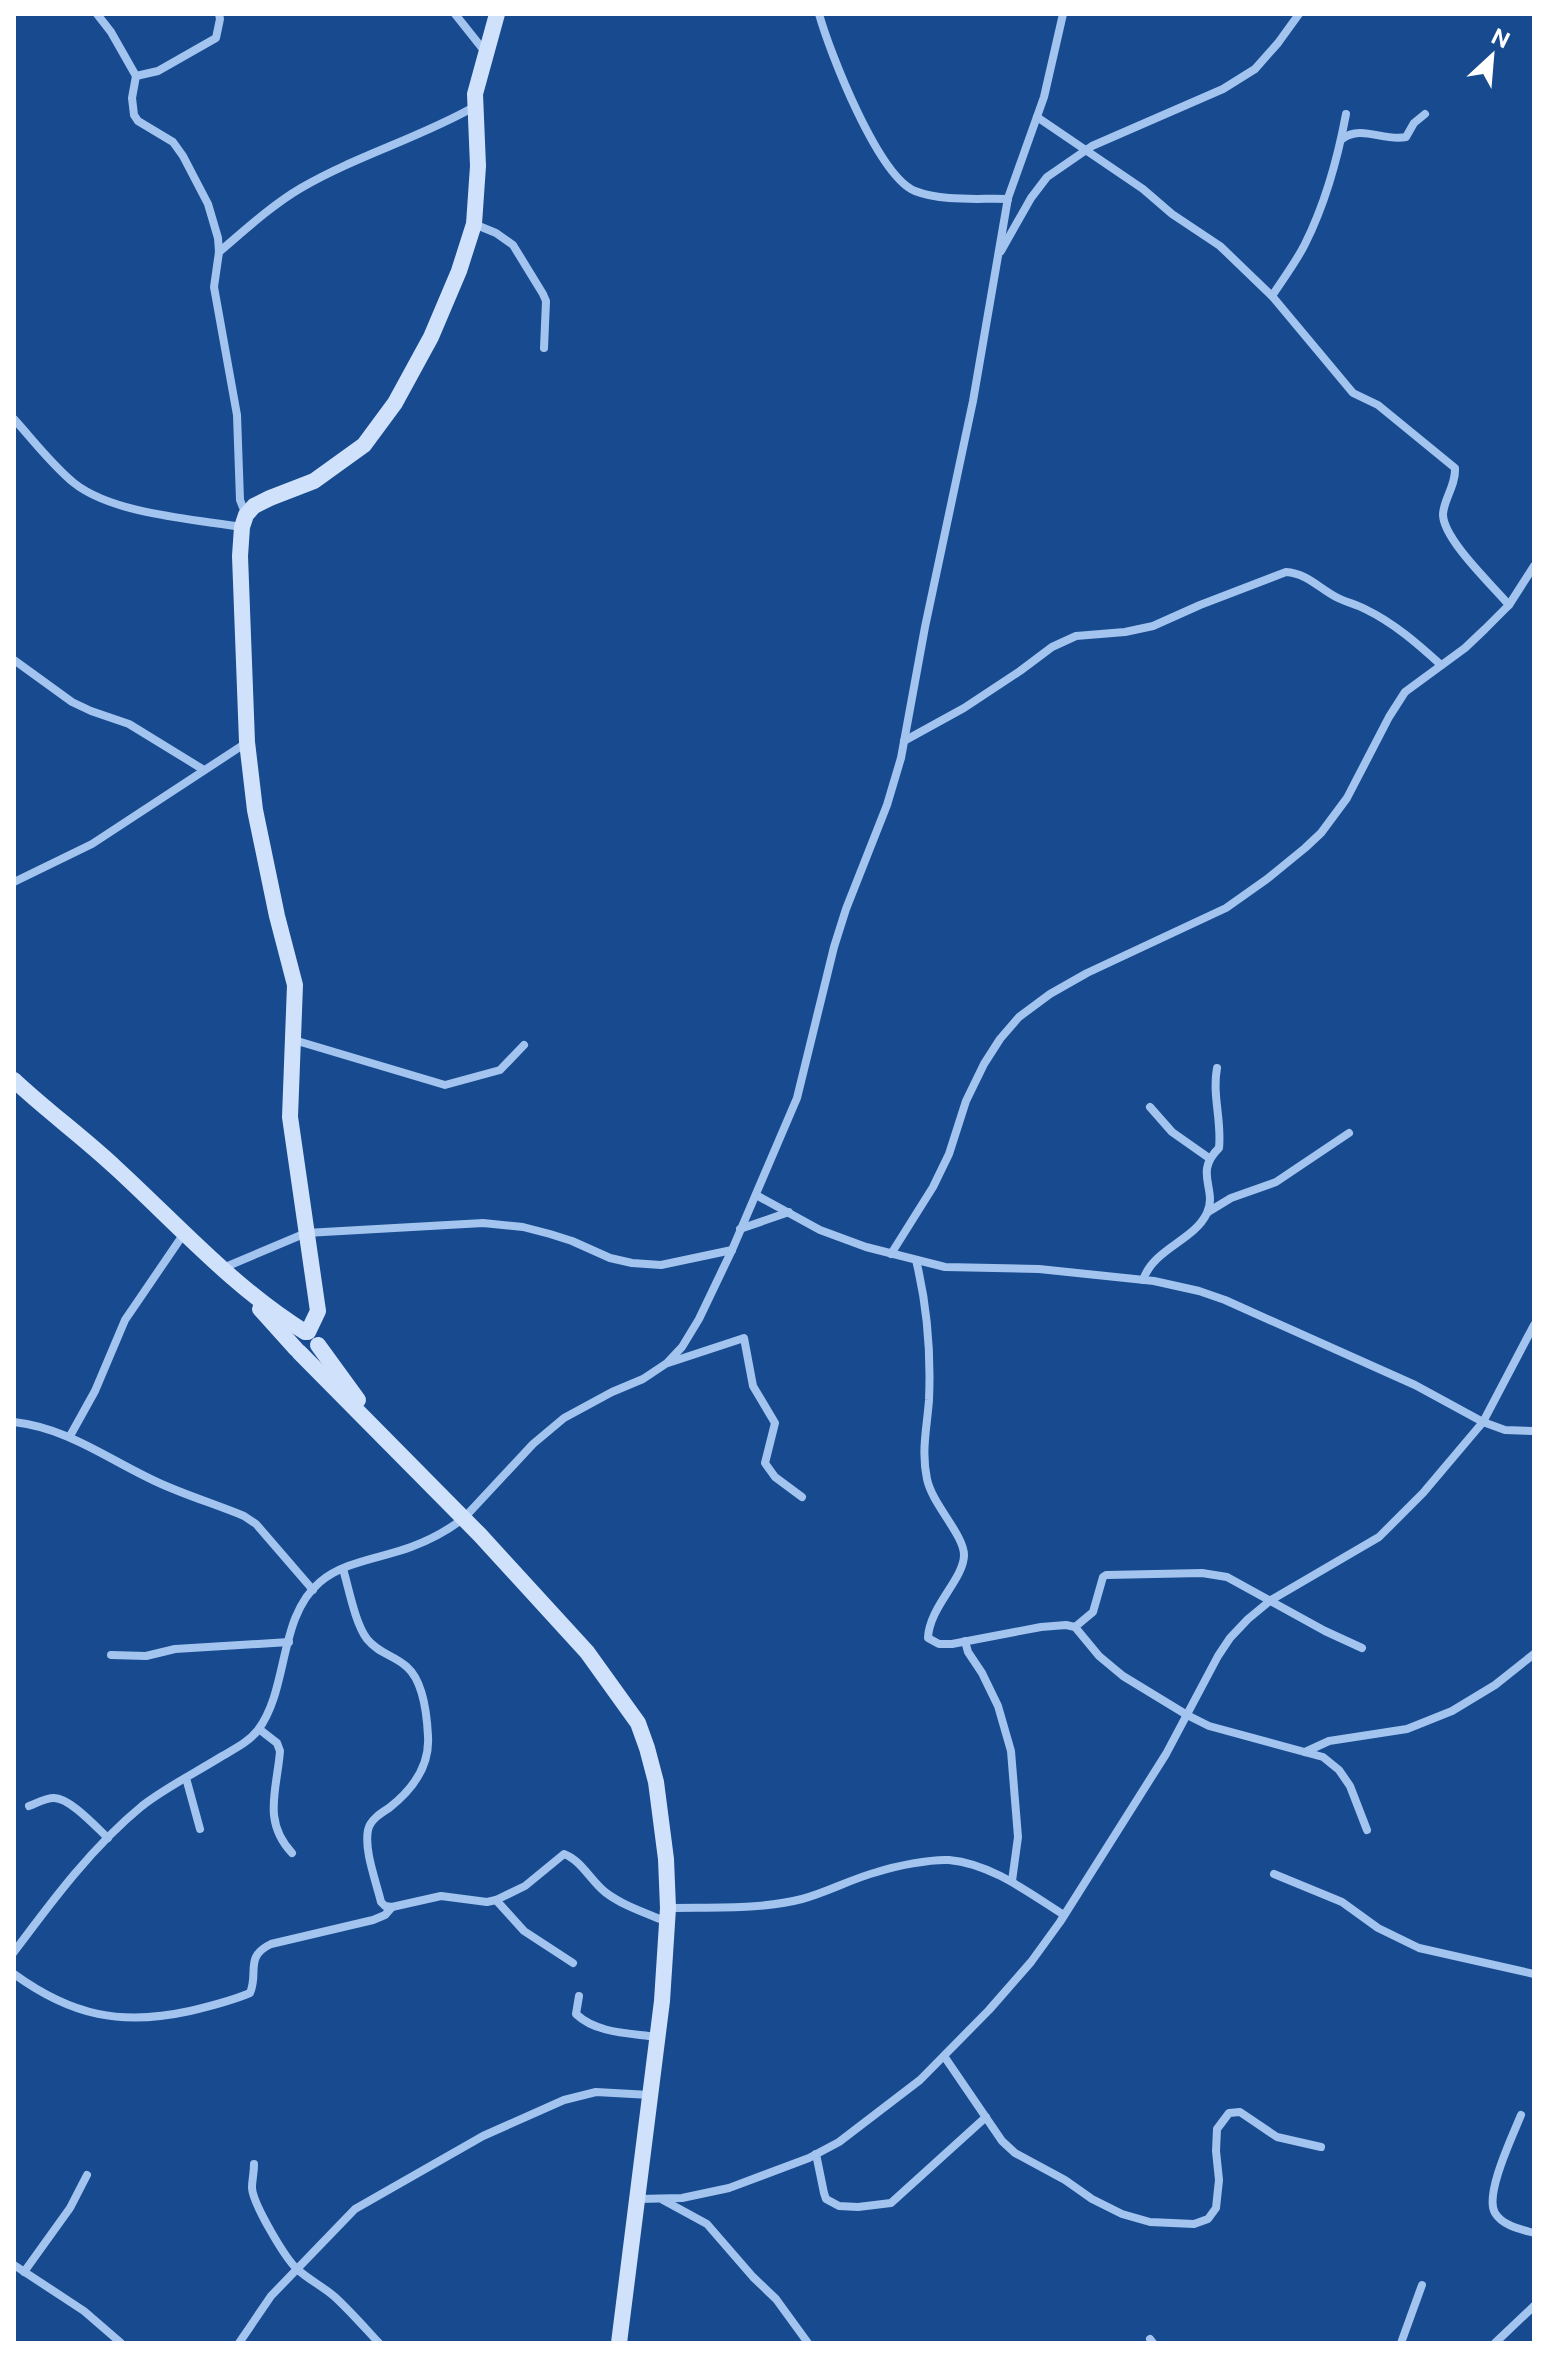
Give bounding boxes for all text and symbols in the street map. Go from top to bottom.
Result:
north arrow [1452,16,1532,96]
text: N [1487,23,1514,53]

